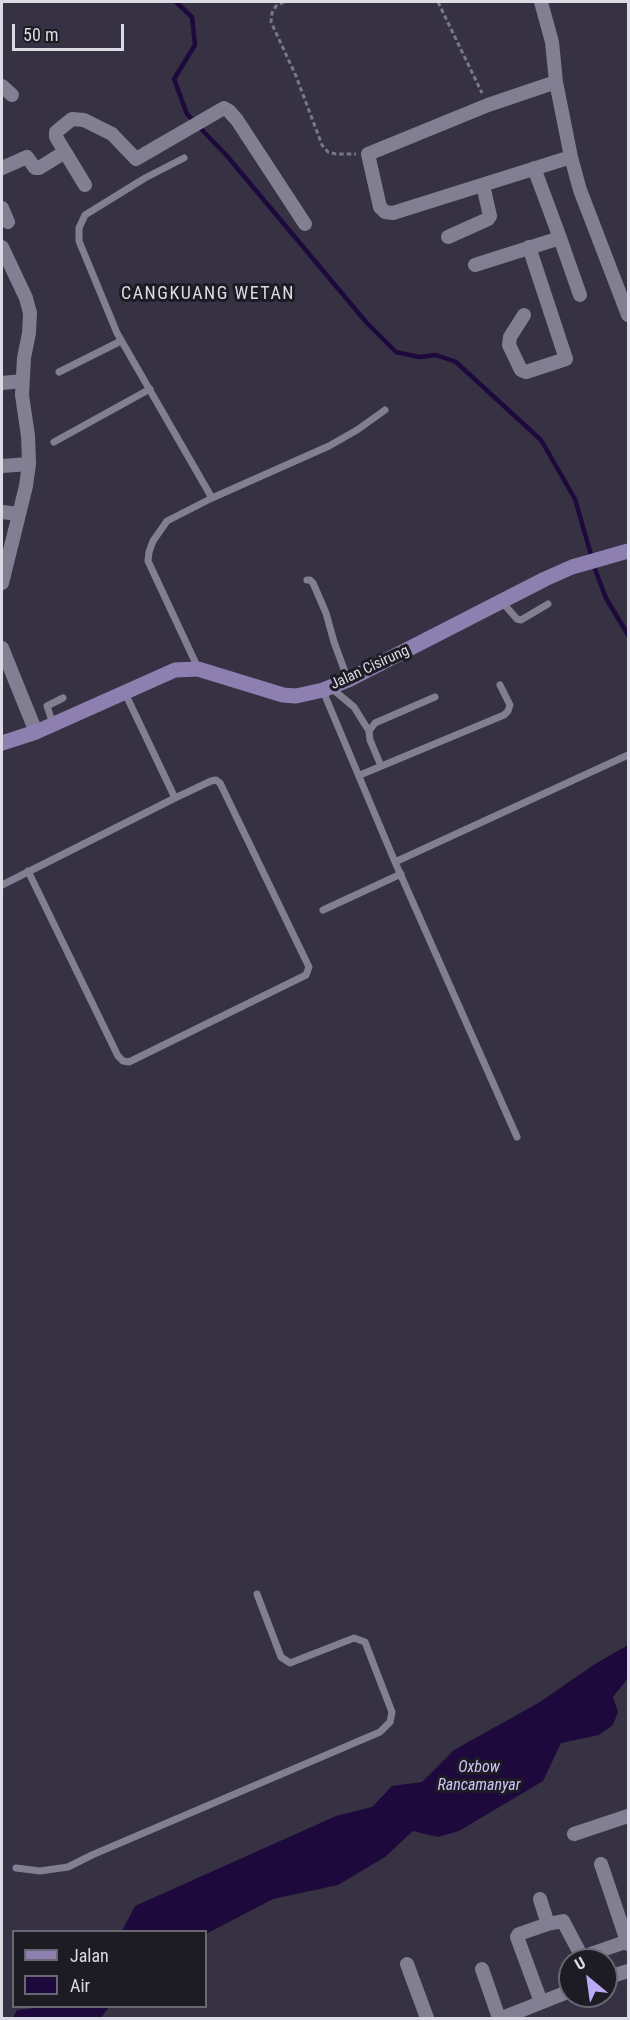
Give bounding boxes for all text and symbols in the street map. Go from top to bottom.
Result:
scale bar [15,12,128,50]
text: 50 m [23,24,58,45]
district label: CANGKUANG WETAN [121,283,295,305]
street label: Jalan Cisirung [328,642,412,694]
water label: Oxbow Rancamanyar [438,1758,520,1796]
legend [12,1930,207,2008]
text: Jalan [70,1945,109,1966]
north arrow [558,1948,618,2008]
text: U [571,1953,589,1974]
text: Air [70,1975,90,1996]

